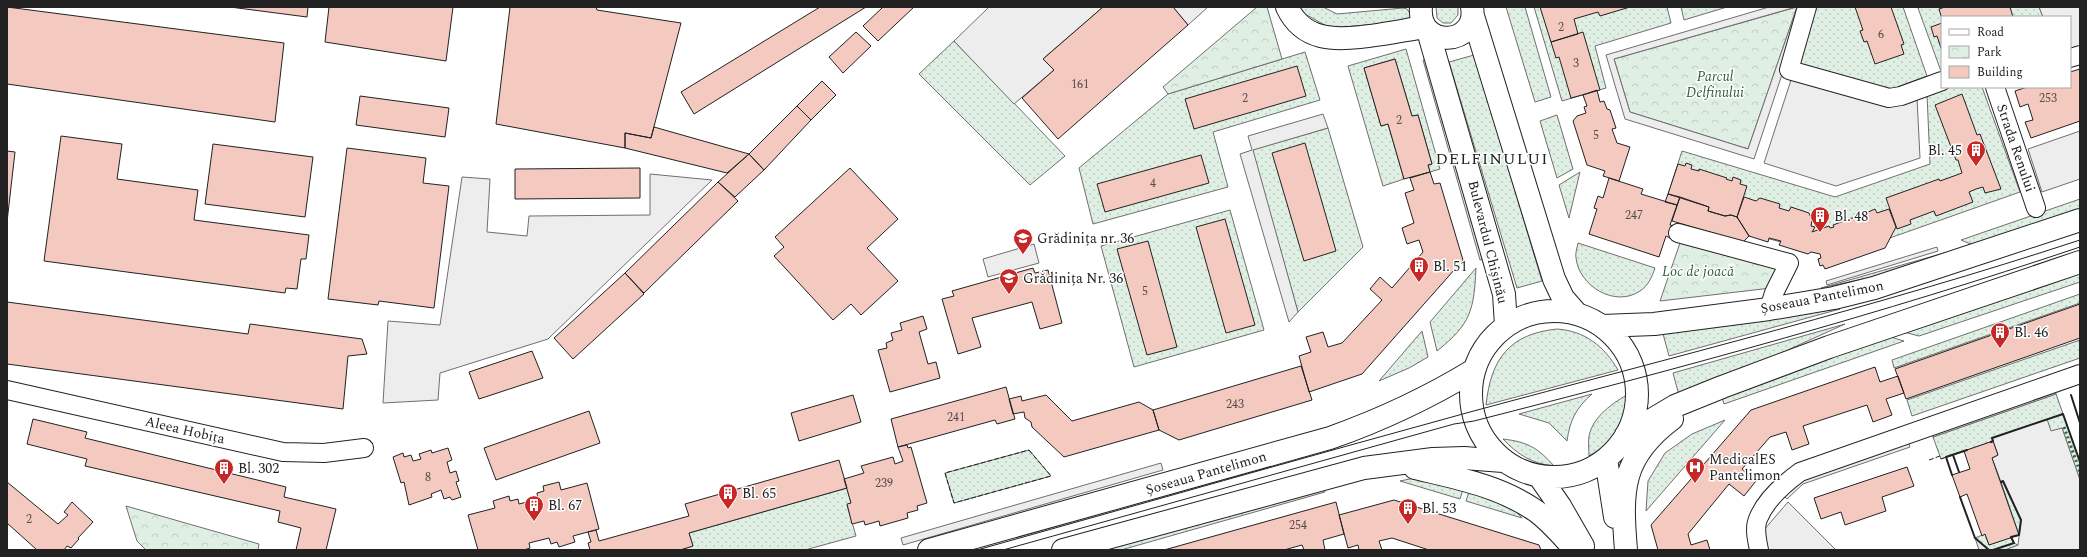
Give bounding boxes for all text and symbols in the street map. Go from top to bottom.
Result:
legend [1941,16,2071,88]
house number: 2 [1558,18,1564,37]
text: Road [1977,23,2004,42]
house number: 6 [1878,25,1884,44]
text: Park [1977,43,2002,62]
house number: 3 [1573,54,1579,73]
text: Building [1977,63,2023,82]
park label: Parcul Delfinului [1686,66,1744,103]
house number: 161 [1071,75,1089,94]
house number: 2 [1242,89,1248,108]
house number: 253 [2039,89,2057,108]
street label: Strada Renului [1991,101,2041,195]
house number: 2 [1396,111,1402,130]
house number: 5 [1593,126,1599,145]
building icon: Bl. 45 [1965,139,1987,167]
place label: Bl. 45 [1928,140,1962,161]
district label: DELFINULUI [1435,147,1549,171]
house number: 4 [1150,174,1156,193]
street label: Bulevardul Chișinău [1463,178,1513,306]
building icon: Bl. 48 [1809,205,1831,233]
house number: 247 [1625,206,1643,225]
place label: Bl. 48 [1834,206,1868,227]
school or university icon: Grădinița nr. 36 [1012,227,1034,255]
place label: Grădinița nr. 36 [1037,228,1134,249]
building icon: Bl. 51 [1408,255,1430,283]
place label: Bl. 51 [1433,256,1467,277]
park label: Loc de joacă [1662,261,1734,282]
school or university icon: Grădinița Nr. 36 [998,267,1020,295]
place label: Grădinița Nr. 36 [1023,268,1123,289]
street label: Șoseaua Pantelimon [1759,275,1885,319]
house number: 5 [1142,282,1148,301]
building icon: Bl. 46 [1989,321,2011,349]
place label: Bl. 46 [2014,322,2048,343]
house number: 243 [1226,395,1244,414]
house number: 241 [947,408,965,427]
street label: Aleea Hobița [143,411,227,449]
street label: Șoseaua Pantelimon [1143,446,1269,500]
place label: MedicalES Pantelimon [1709,449,1781,486]
hospital icon: MedicalES Pantelimon [1684,456,1706,484]
building icon: Bl. 302 [213,457,235,485]
place label: Bl. 302 [238,458,279,479]
house number: 8 [425,468,431,487]
house number: 239 [875,474,893,493]
building icon: Bl. 65 [717,482,739,510]
place label: Bl. 65 [742,483,776,504]
building icon: Bl. 67 [523,494,545,522]
place label: Bl. 67 [548,495,582,516]
building icon: Bl. 53 [1397,497,1419,525]
place label: Bl. 53 [1422,498,1456,519]
house number: 2 [26,510,32,529]
house number: 254 [1289,516,1307,535]

